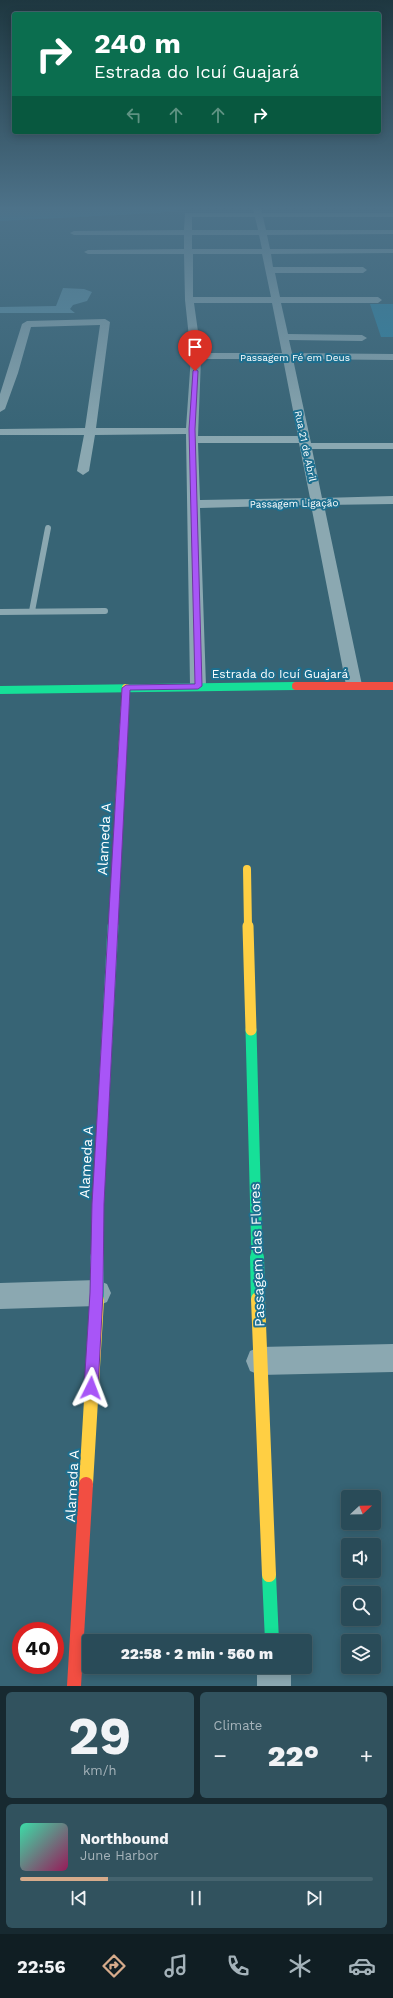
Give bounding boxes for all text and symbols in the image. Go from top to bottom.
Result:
text: 240 m [94,27,181,60]
icon: right [28,28,80,80]
text: Estrada do Icuí Guajará [94,61,299,82]
icon: left [123,104,145,126]
icon: ahead [165,104,187,126]
icon: ahead [207,104,229,126]
icon: right [249,104,271,126]
pin [178,330,212,371]
icon: arrive [184,336,206,358]
street label: Passagem Fé em Deus [240,352,350,363]
street label: Rua 21 de Abril [293,410,318,483]
street label: Passagem Ligação [249,497,339,510]
street label: Estrada do Icuí Guajará [212,667,349,681]
street label: Alameda A [94,802,114,876]
street label: Alameda A [76,1125,96,1199]
street label: Passagem das Flores [246,1183,268,1327]
position arrow [70,1367,112,1409]
street label: Alameda A [62,1449,82,1523]
north arrow [341,1490,381,1530]
map controls [341,1490,381,1674]
button: sound [341,1538,381,1578]
button: search [341,1586,381,1626]
speed limit sign: 40 [12,1622,64,1674]
button: layers [341,1634,381,1674]
text: 22:58 · 2 min · 560 m [121,1645,273,1663]
text: 29 [68,1706,131,1767]
text: Climate [214,1718,262,1733]
text: 22° [268,1738,319,1773]
text: − [214,1743,227,1768]
text: + [360,1743,373,1768]
text: km/h [83,1763,117,1778]
text: Northbound [80,1830,169,1848]
text: June Harbor [80,1848,159,1863]
icon: previous [68,1887,90,1909]
icon: pause [185,1887,207,1909]
icon: next [303,1887,325,1909]
icon: directions [100,1952,128,1980]
icon: music [162,1952,190,1980]
icon: phone [224,1952,252,1980]
icon: climate [286,1952,314,1980]
icon: car [348,1952,376,1980]
text: 22:56 [17,1956,66,1977]

